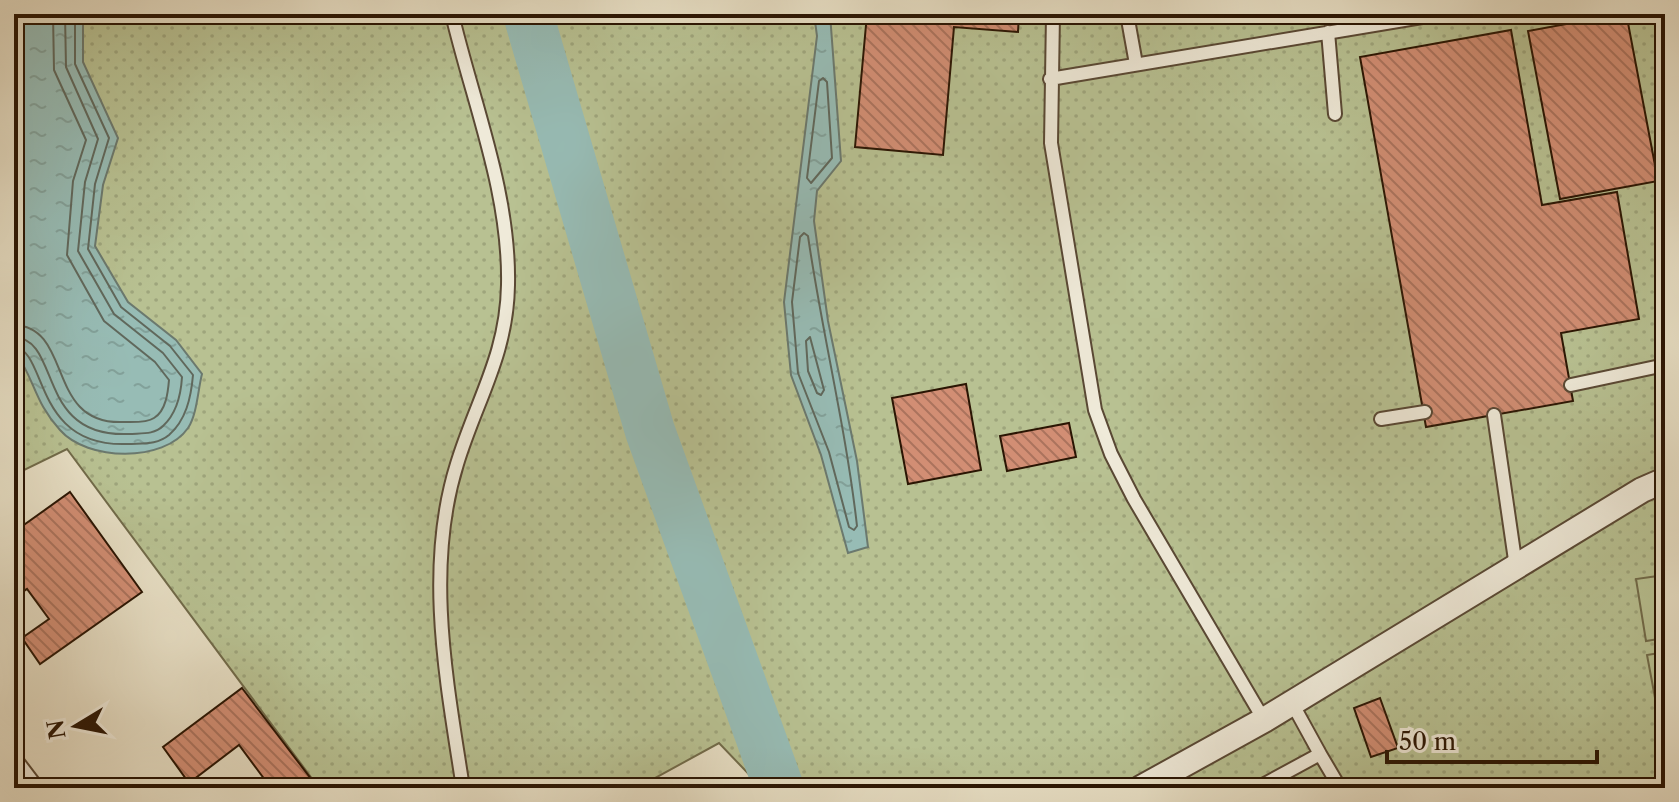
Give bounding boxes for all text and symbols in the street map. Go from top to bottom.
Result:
north arrow [36,686,116,766]
scale bar [1387,714,1597,764]
text: N [42,718,72,741]
text: 50 m [1399,727,1456,756]

